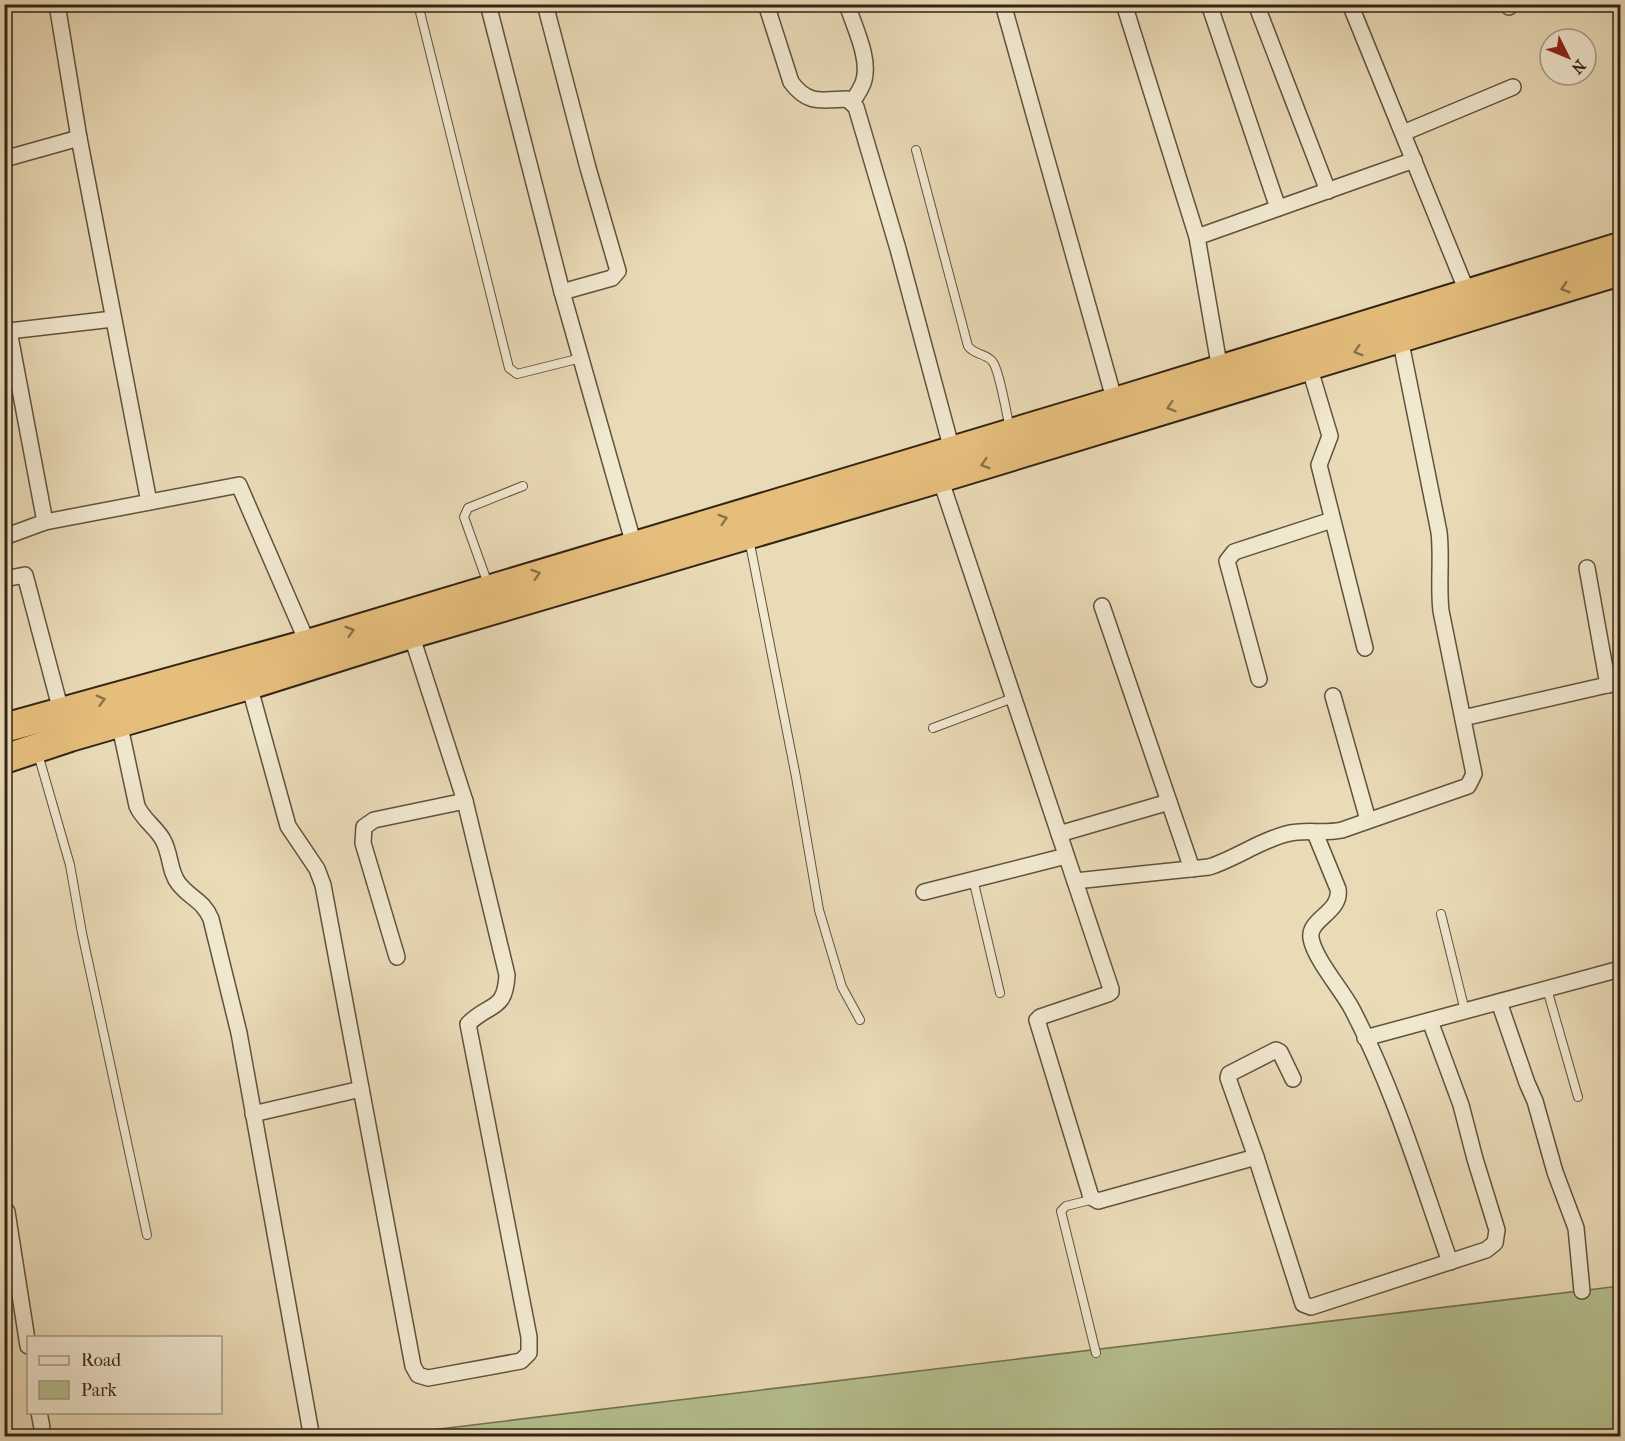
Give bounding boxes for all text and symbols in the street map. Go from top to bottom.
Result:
north arrow [1538,27,1598,87]
text: N [1567,56,1590,78]
one-way arrow [1560,281,1571,293]
one-way arrow [1353,344,1364,356]
one-way arrow [1166,400,1177,412]
one-way arrow [980,457,991,469]
one-way arrow [717,514,728,526]
one-way arrow [530,569,541,581]
one-way arrow [344,626,355,638]
one-way arrow [95,695,106,707]
legend [27,1336,222,1414]
text: Road [81,1350,121,1371]
text: Park [81,1380,118,1401]

